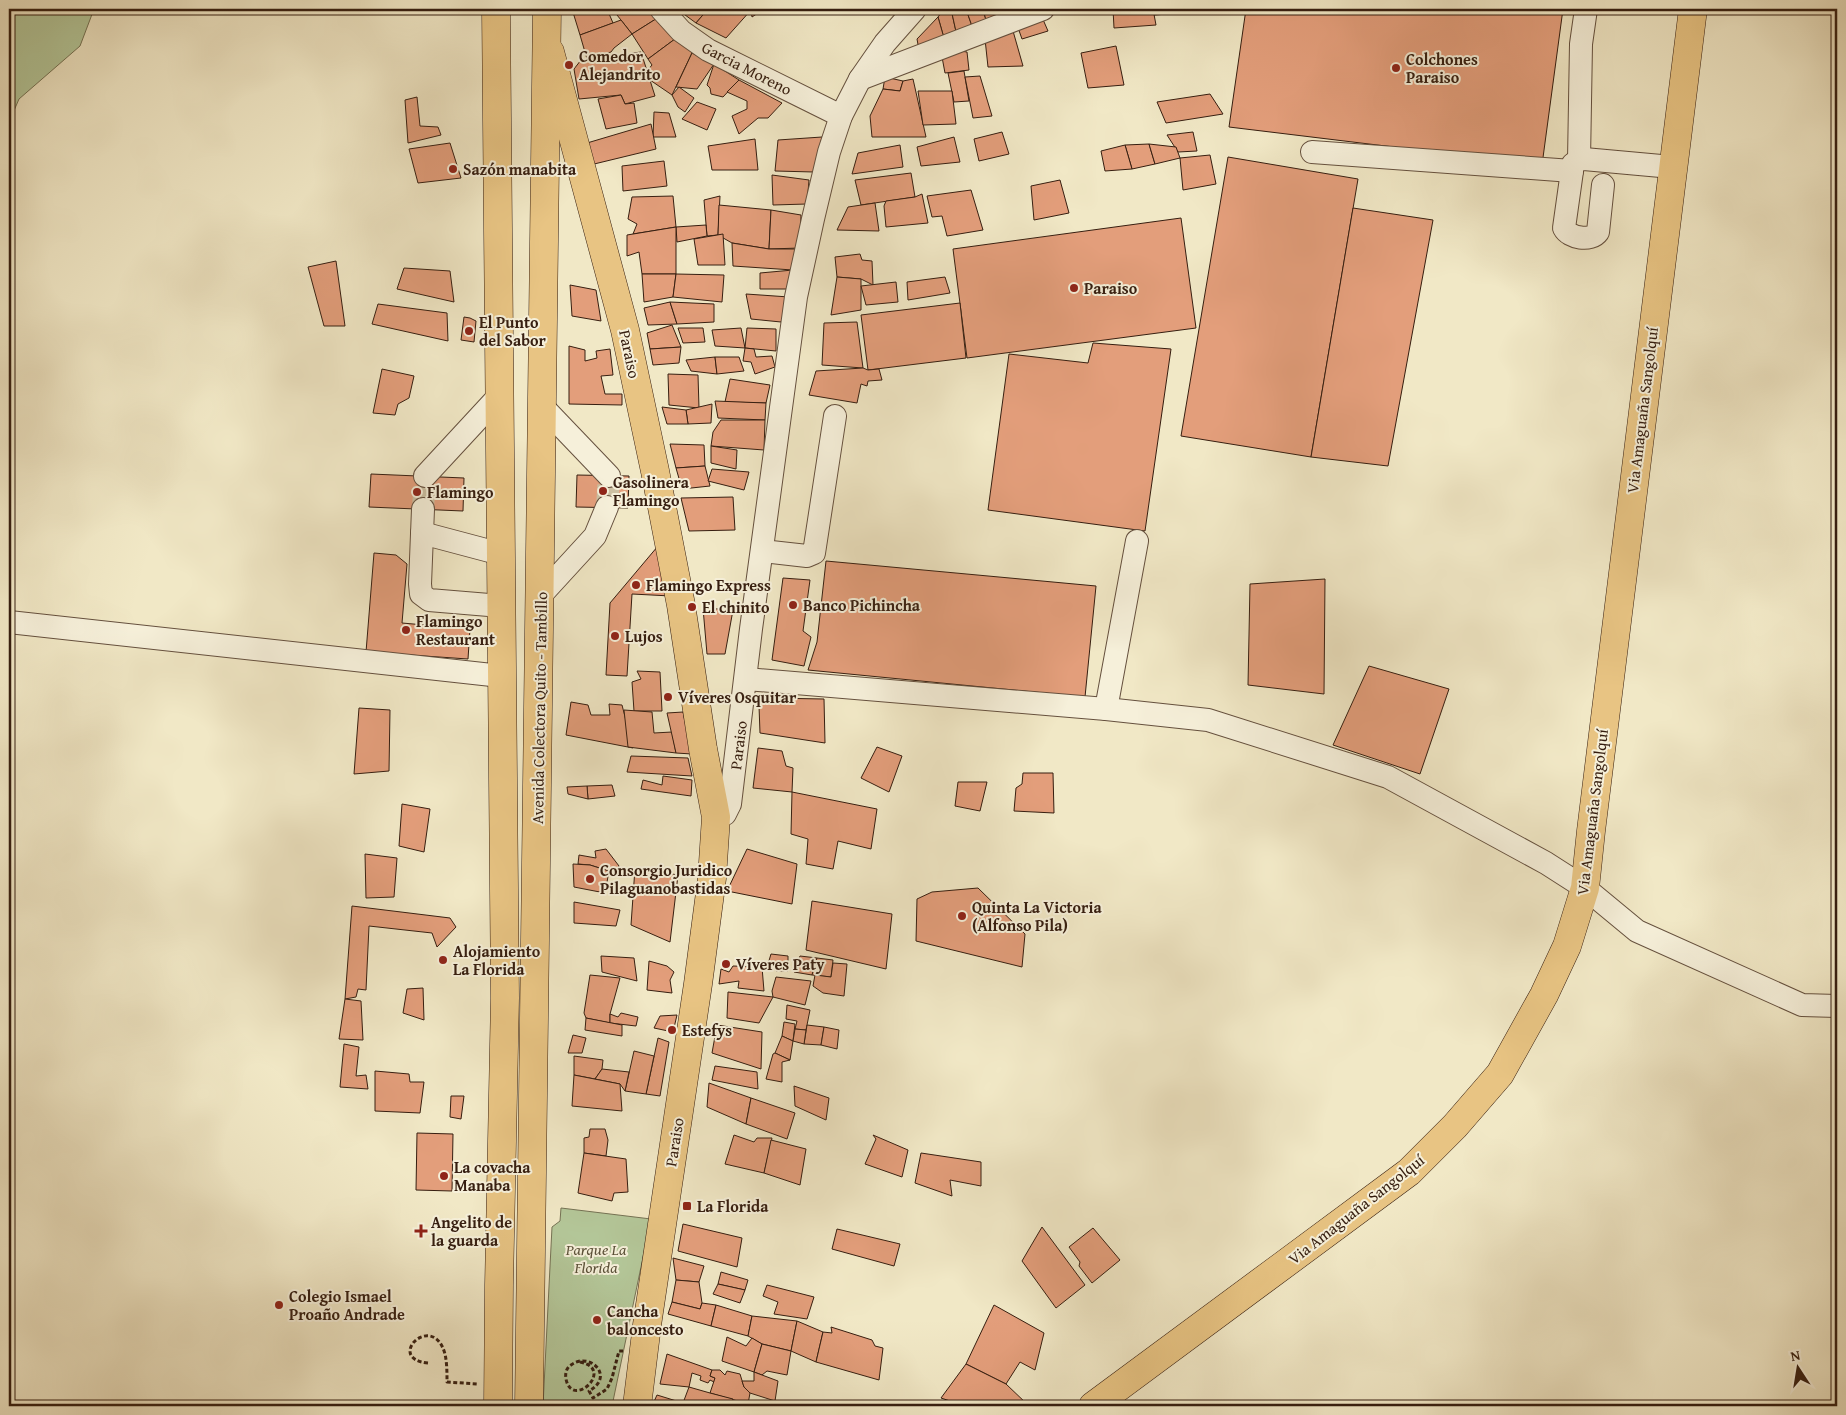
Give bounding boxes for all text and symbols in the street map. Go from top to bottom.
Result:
street label: Garcia Moreno [698,35,796,101]
place label: Comedor Alejandrito [579,44,661,86]
place label: Colchones Paraiso [1406,47,1478,89]
marker: Comedor Alejandrito [563,59,575,71]
marker: Colchones Paraiso [1390,62,1402,74]
place label: Sazón manabita [463,157,577,181]
marker: Sazón manabita [447,163,459,175]
place label: Paraiso [1084,276,1138,300]
marker: Paraiso [1068,282,1080,294]
place label: El Punto del Sabor [479,310,546,352]
marker: El Punto del Sabor [463,325,475,337]
street label: Via Amaguaña Sangolquí [1620,325,1664,494]
street label: Paraiso [613,327,647,381]
place label: Gasolinera Flamingo [613,470,690,512]
place label: Flamingo [427,480,494,504]
marker: Gasolinera Flamingo [597,485,609,497]
marker: Flamingo [411,486,423,498]
place label: Flamingo Express [646,573,771,597]
marker: Flamingo Express [630,579,642,591]
street label: Avenida Colectora Quito - Tambillo [525,592,553,824]
place label: Banco Pichincha [803,593,921,617]
place label: El chinito [702,595,770,619]
marker: Banco Pichincha [787,599,799,611]
marker: El chinito [686,601,698,613]
place label: Flamingo Restaurant [416,609,495,651]
marker: Flamingo Restaurant [400,624,412,636]
place label: Lujos [625,624,663,648]
marker: Lujos [609,630,621,642]
place label: Víveres Osquitar [678,685,797,709]
marker: Víveres Osquitar [662,691,674,703]
street label: Paraiso [723,719,753,771]
street label: Via Amaguaña Sangolquí [1570,727,1614,896]
place label: Consorgio Juridico Pilaguanobastidas [600,858,733,900]
marker: Consorgio Juridico Pilaguanobastidas [584,873,596,885]
place label: Quinta La Victoria (Alfonso Pila) [972,895,1102,937]
marker: Quinta La Victoria (Alfonso Pila) [956,910,968,922]
place label: Alojamiento La Florida [453,939,541,981]
place label: Víveres Paty [736,952,825,976]
marker: Alojamiento La Florida [437,954,449,966]
marker: Víveres Paty [720,958,732,970]
place label: Estefys [682,1018,732,1042]
marker: Estefys [666,1024,678,1036]
street label: Paraiso [658,1116,690,1168]
street label: Via Amaguaña Sangolquí [1283,1148,1430,1270]
place label: La covacha Manaba [454,1155,531,1197]
marker: La covacha Manaba [438,1170,450,1182]
place label: La Florida [697,1194,769,1218]
marker: La Florida [681,1200,693,1212]
place label: Angelito de la guarda [431,1210,512,1252]
marker: Angelito de la guarda [415,1225,427,1237]
park label: Parque La Florida [565,1237,627,1279]
place label: Colegio Ismael Proaño Andrade [289,1284,405,1326]
marker: Colegio Ismael Proaño Andrade [273,1299,285,1311]
place label: Cancha baloncesto [607,1299,684,1341]
marker: Cancha baloncesto [591,1314,603,1326]
north arrow [1774,1342,1824,1392]
text: N [1789,1344,1803,1366]

